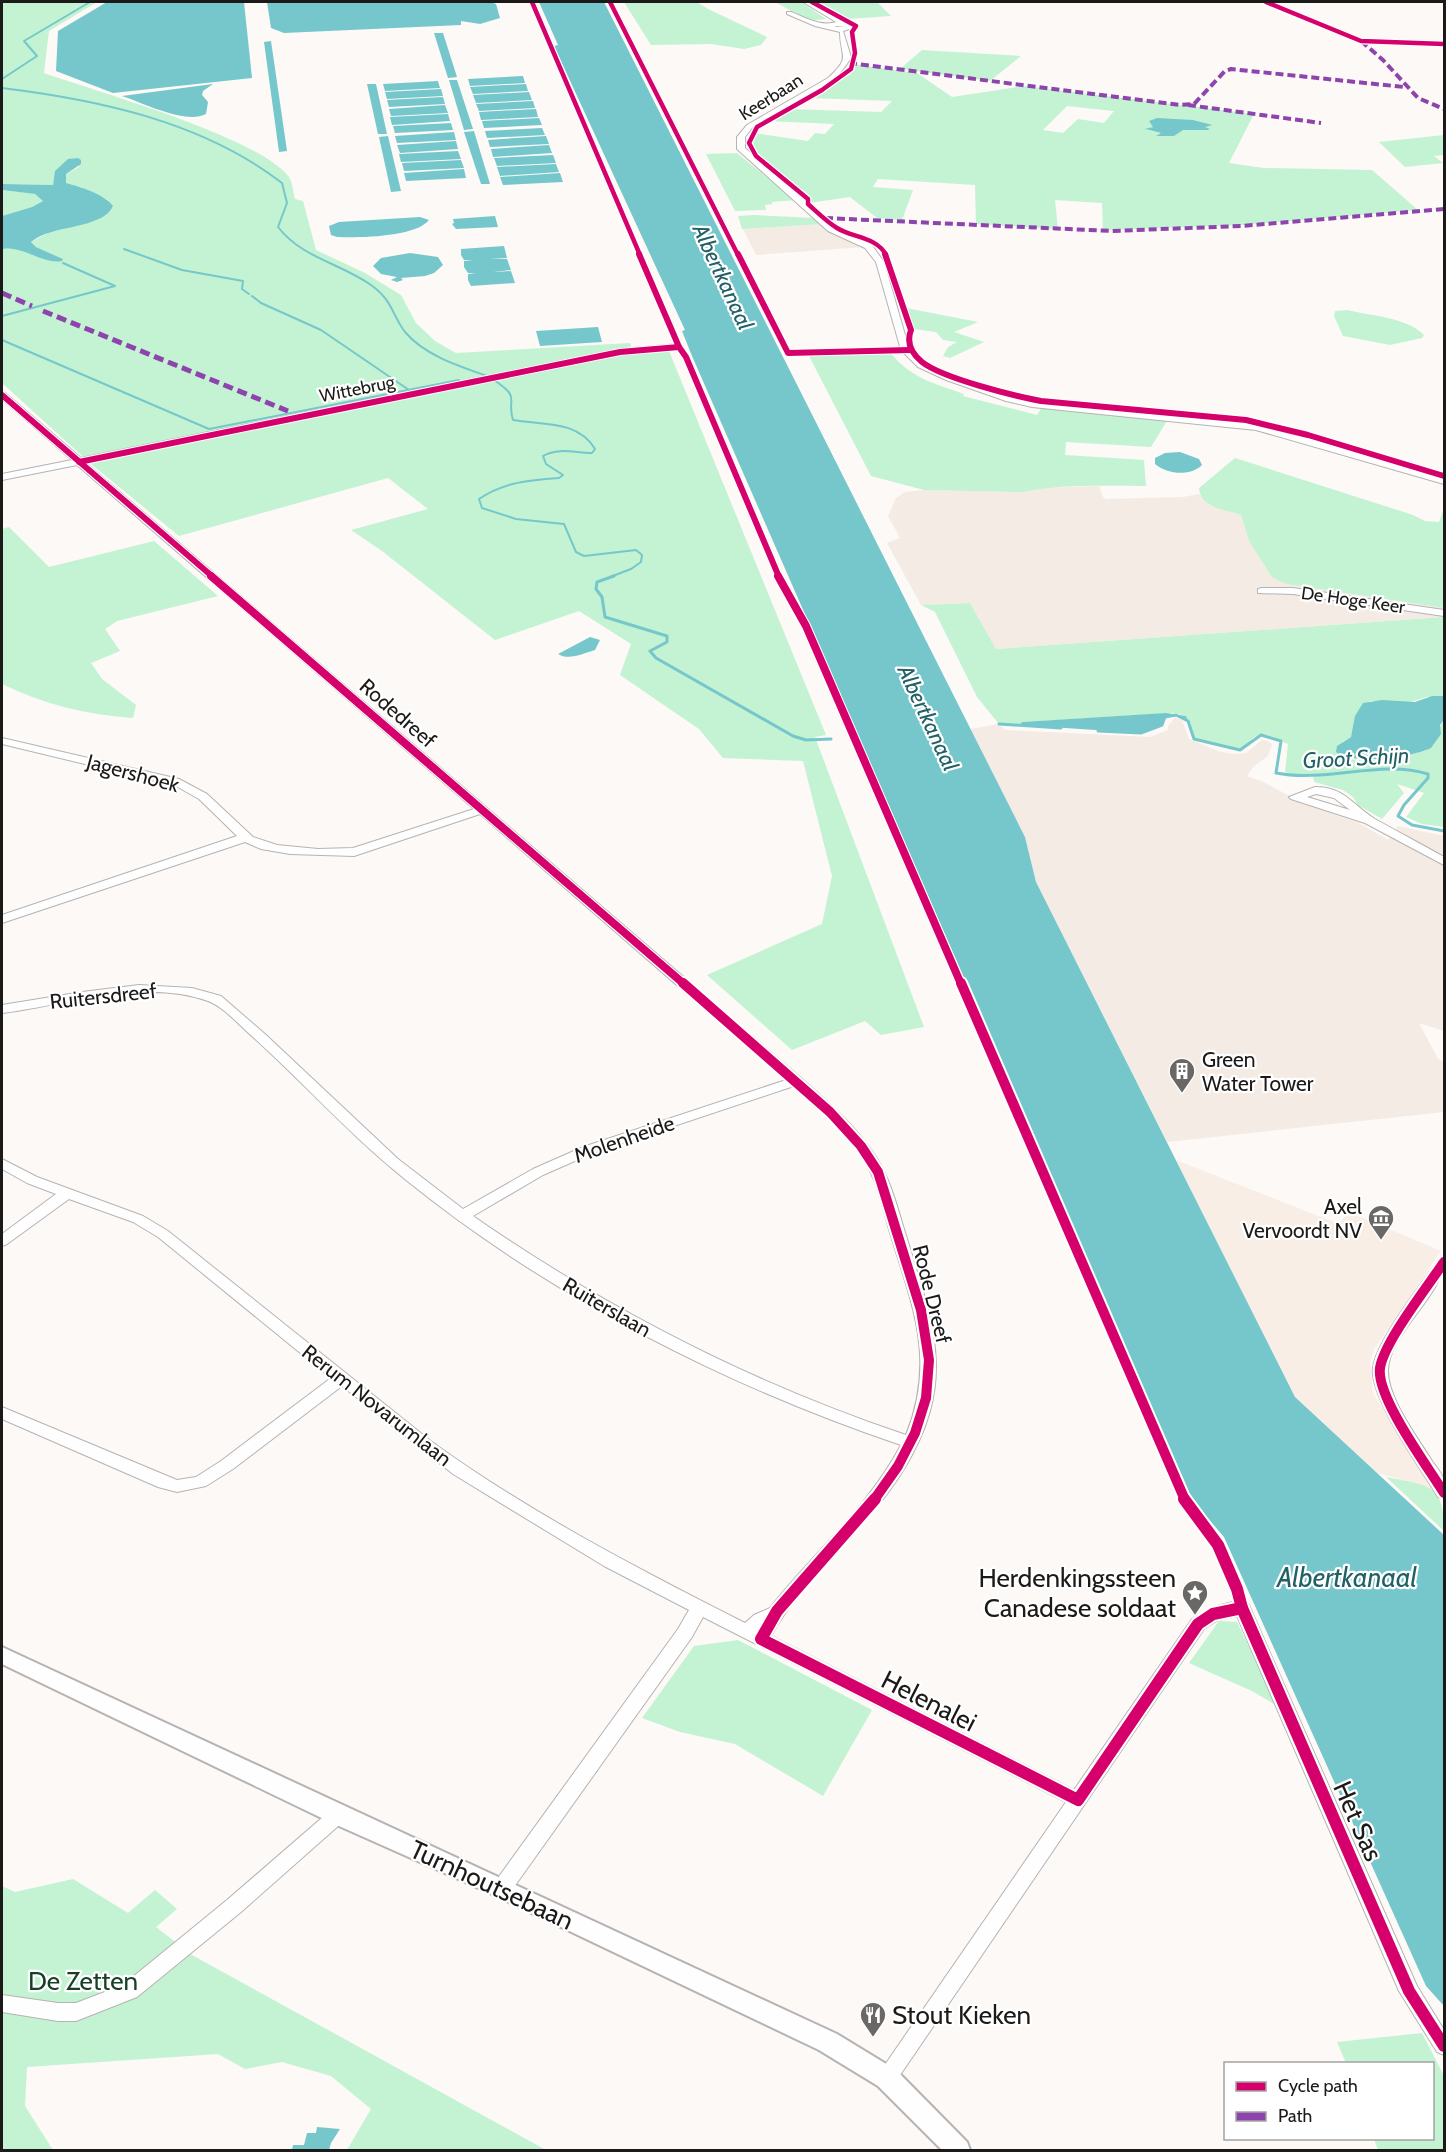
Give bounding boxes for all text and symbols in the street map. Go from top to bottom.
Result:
street label: Keerbaan [735,69,807,125]
water label: Albertkanaal [686,219,760,335]
street label: Wittebrug [318,371,397,407]
street label: De Hoge Keer [1300,582,1407,618]
water label: Albertkanaal [891,660,965,776]
street label: Rodedreef [355,673,441,753]
water label: Groot Schijn [1302,742,1410,774]
street label: Jagershoek [83,748,183,798]
street label: Ruitersdreef [48,978,158,1014]
place label: Green Water Tower [1202,1047,1314,1096]
building icon: Green Water Tower [1167,1056,1197,1094]
street label: Molenheide [570,1110,678,1168]
place label: Axel Vervoordt NV [1242,1194,1362,1243]
museum icon: Axel Vervoordt NV [1366,1203,1396,1241]
street label: Rode Dreef [908,1242,956,1346]
street label: Ruiterslaan [558,1272,656,1342]
street label: Rerum Novarumlaan [297,1339,457,1471]
water label: Albertkanaal [1276,1561,1418,1594]
place label: Herdenkingssteen Canadese soldaat [979,1562,1176,1624]
place icon: Herdenkingssteen Canadese soldaat [1180,1578,1210,1616]
street label: Helenalei [876,1663,982,1739]
street label: Het Sas [1326,1776,1390,1866]
street label: Turnhoutsebaan [405,1833,579,1937]
park label: De Zetten [28,1965,138,1997]
place label: Stout Kieken [892,1999,1031,2031]
restaurant icon: Stout Kieken [858,2000,888,2038]
legend [1224,2062,1434,2140]
text: Cycle path [1278,2075,1358,2097]
text: Path [1278,2105,1312,2127]

